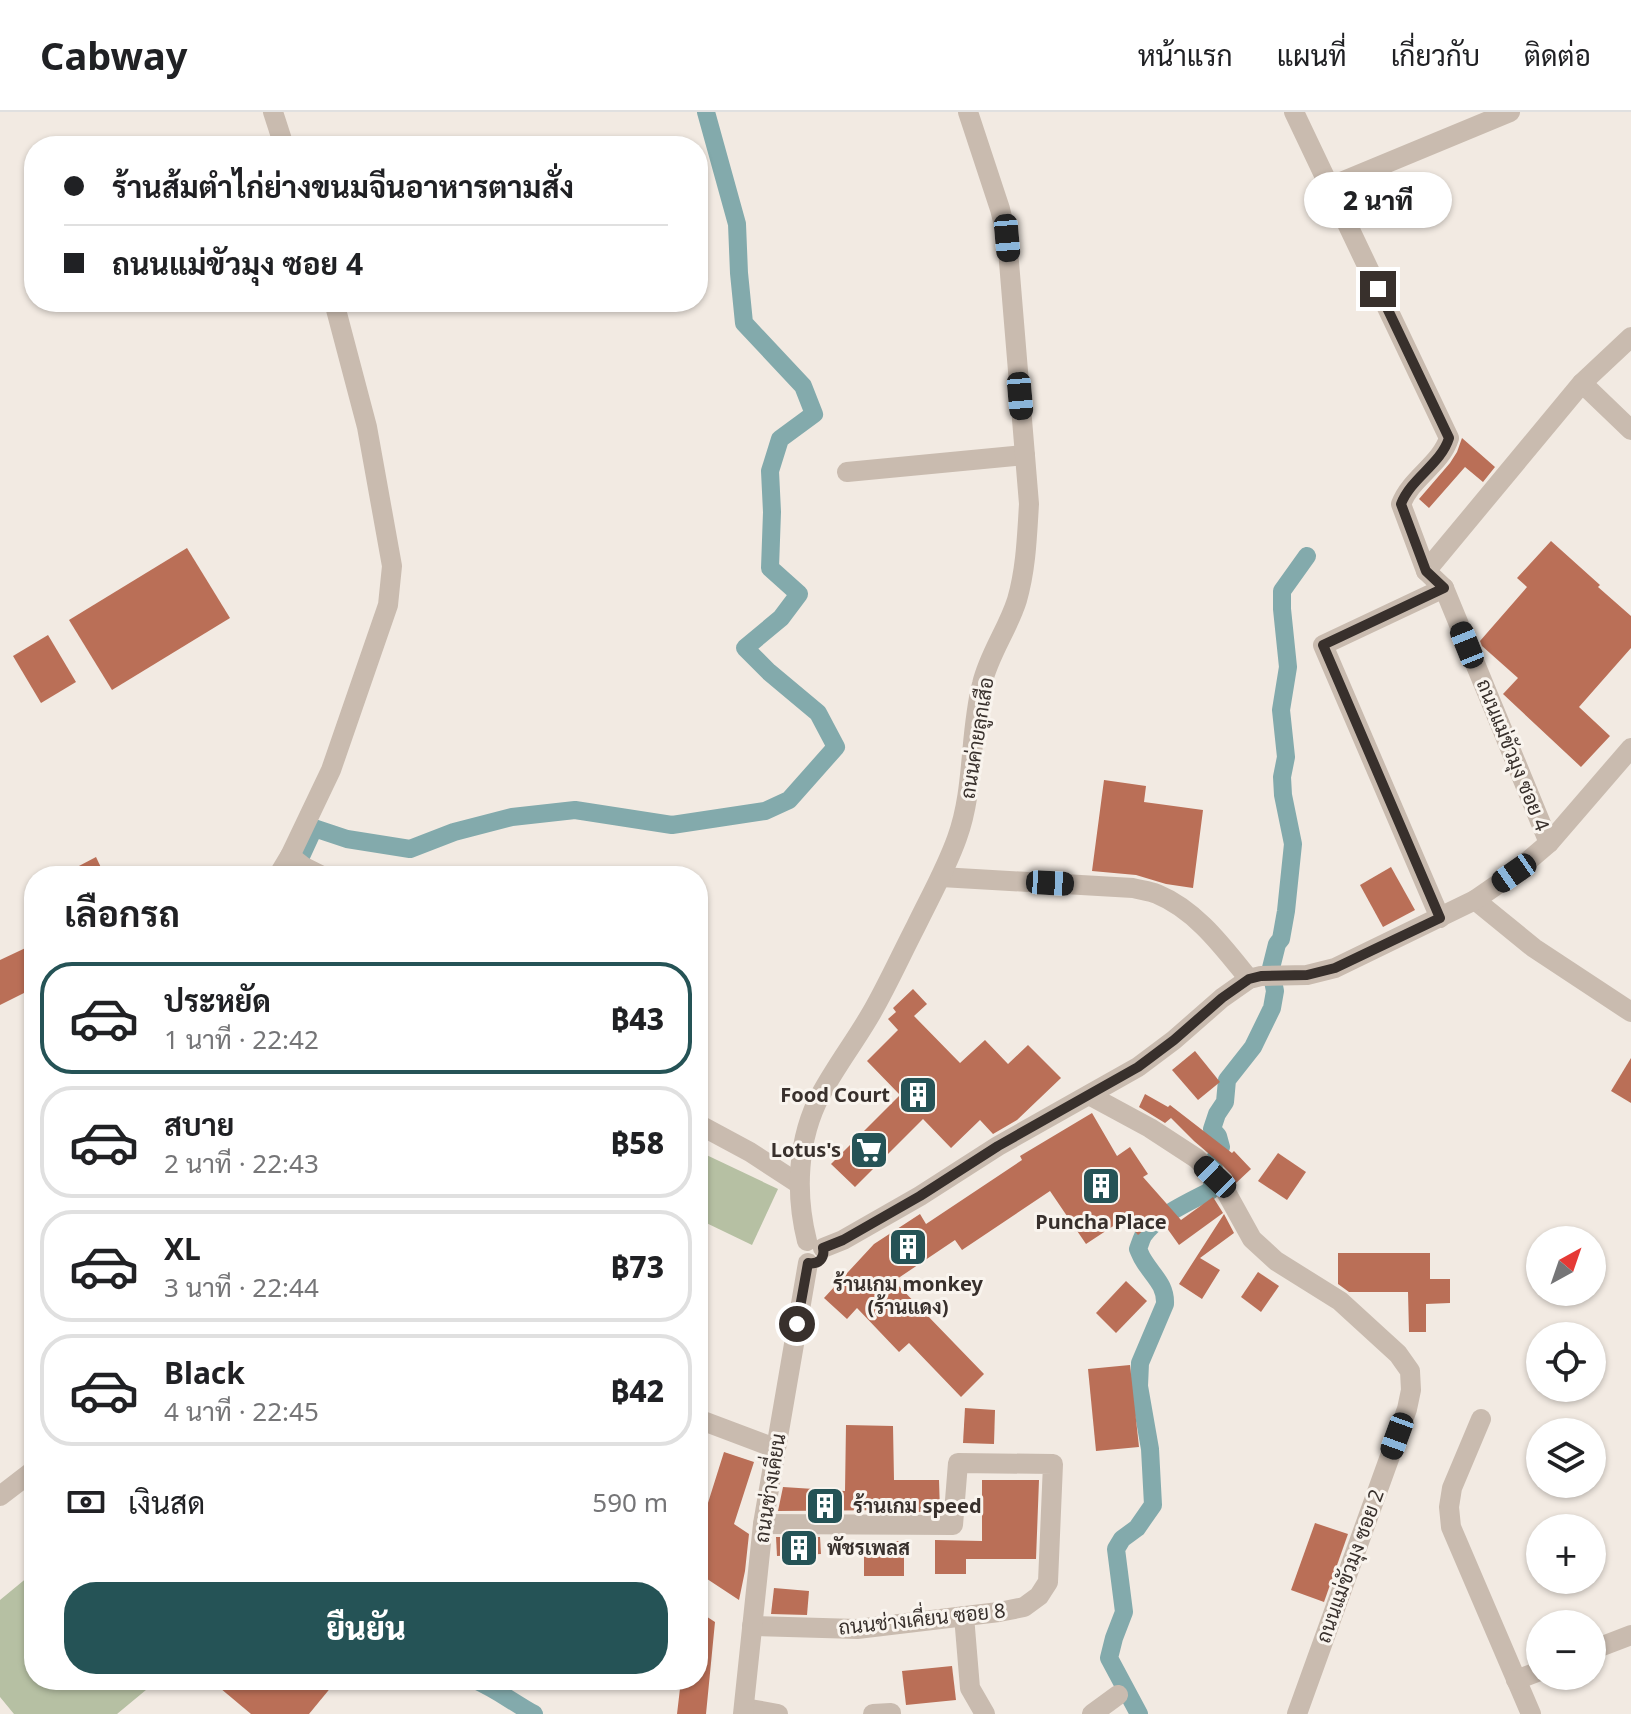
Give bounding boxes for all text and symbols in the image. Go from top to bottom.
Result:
text: Cabway [40,29,187,81]
text: หน้าแรก [1138,36,1233,74]
text: แผนที่ [1277,36,1347,74]
text: เกี่ยวกับ [1391,36,1480,74]
text: ติดต่อ [1524,36,1591,74]
text: ร้านส้มตำไก่ย่างขนมจีนอาหารตามสั่ง [112,166,574,207]
callout: 2 นาที [1304,173,1452,229]
text: 2 นาที [1343,182,1413,218]
car [993,213,1021,263]
text: ถนนแม่ขัวมุง ซอย 4 [112,243,363,284]
route end [1360,271,1396,307]
car [1006,371,1034,421]
car [1447,618,1487,672]
street label: ถนนค่ายลูกเสือ [954,675,1001,801]
street label: ถนนแม่ขัวมุง ซอย 4 [1470,675,1556,836]
car [1487,849,1541,897]
car [1025,870,1075,896]
text: เลือกรถ [64,889,180,938]
text: ประหยัด [164,980,271,1021]
icon: car [68,982,140,1054]
text: ฿43 [611,998,664,1039]
text: 1 นาที · 22:42 [164,1021,319,1057]
building icon: Food Court [897,1074,939,1116]
place label: Food Court [780,1081,890,1108]
text: สบาย [164,1104,234,1145]
icon: car [68,1106,140,1178]
text: ฿58 [611,1122,664,1163]
supermarket icon: Lotus's [848,1129,890,1171]
place label: Lotus's [771,1136,841,1163]
text: 2 นาที · 22:43 [164,1145,319,1181]
car [1189,1152,1241,1202]
building icon: Puncha Place [1080,1165,1122,1207]
place label: Puncha Place [1035,1208,1167,1235]
building icon: ร้านเกม monkey (ร้านแดง) [887,1226,929,1268]
north arrow [1526,1226,1606,1306]
map controls [1526,1226,1606,1690]
text: XL [164,1228,201,1269]
icon: car [68,1230,140,1302]
text: ฿73 [611,1246,664,1287]
text: 3 นาที · 22:44 [164,1269,319,1305]
place label: ร้านเกม monkey (ร้านแดง) [833,1270,983,1320]
route start [779,1306,815,1342]
button: locate [1526,1322,1606,1402]
text: Black [164,1352,245,1393]
icon: car [68,1354,140,1426]
text: ฿42 [611,1370,664,1411]
text: 4 นาที · 22:45 [164,1393,319,1429]
car [1378,1409,1416,1463]
button: layers [1526,1418,1606,1498]
street label: ถนนช่างเคี่ยน [745,1431,791,1545]
icon: cash [64,1480,108,1524]
text: เงินสด [128,1482,205,1523]
text: 590 m [592,1484,668,1520]
building icon: ร้านเกม speed [804,1485,846,1527]
street label: ถนนแม่ขัวมุง ซอย 2 [1309,1485,1391,1647]
place label: ร้านเกม speed [853,1492,982,1519]
button: + [1526,1514,1606,1594]
building icon: พัชรเพลส [778,1527,820,1569]
place label: พัชรเพลส [827,1534,910,1561]
button: ยืนยัน [64,1582,668,1674]
street label: ถนนช่างเคี่ยน ซอย 8 [837,1593,1007,1641]
button: − [1526,1610,1606,1690]

